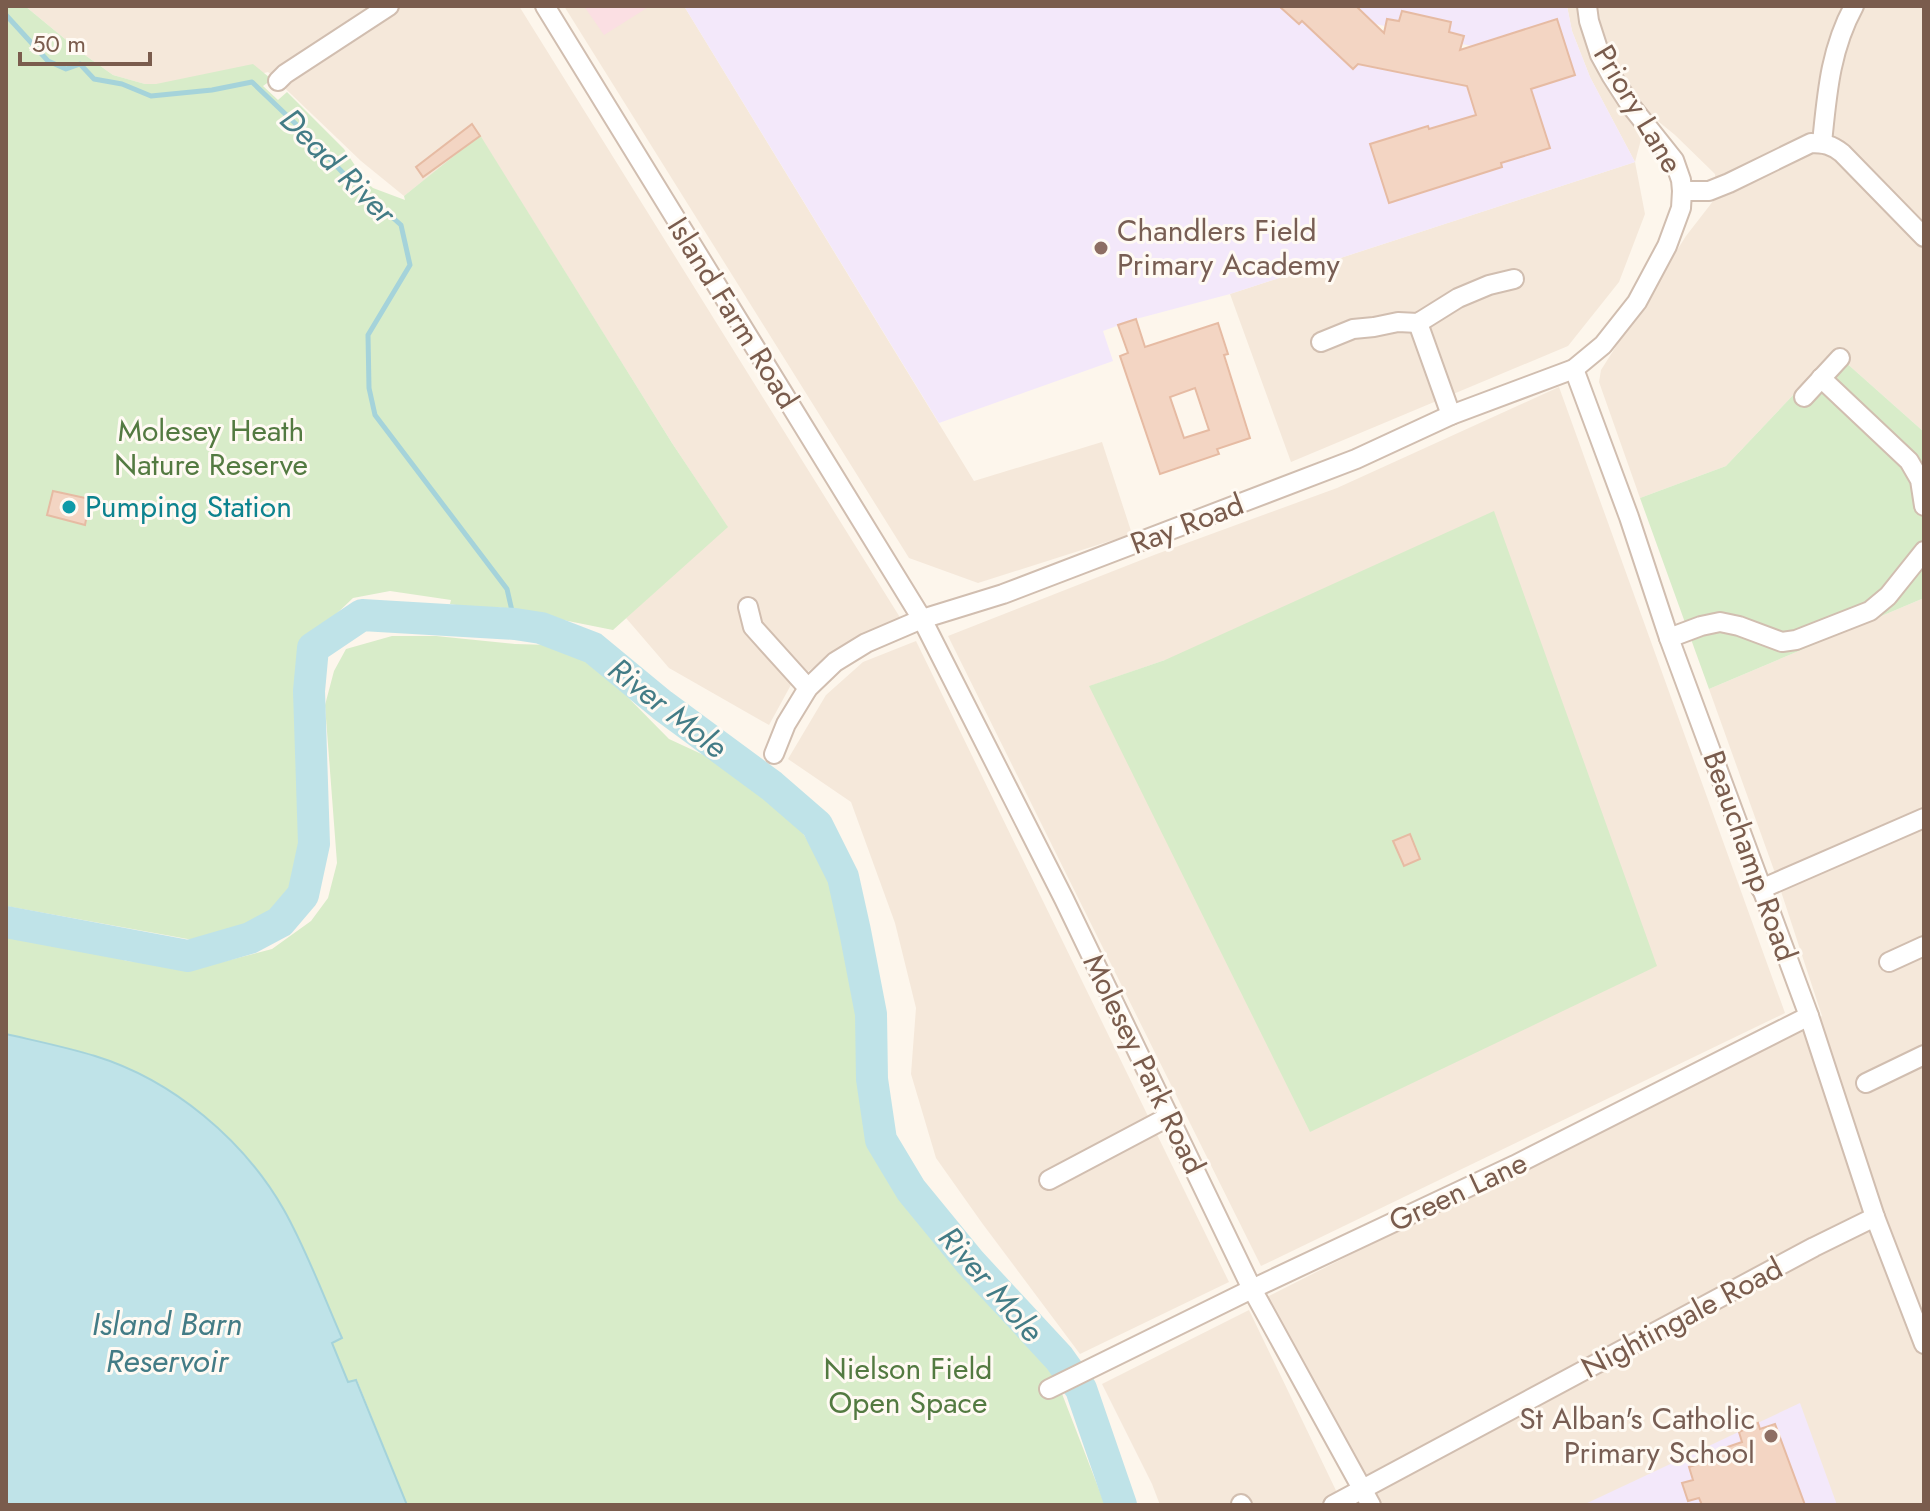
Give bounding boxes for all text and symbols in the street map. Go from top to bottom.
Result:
scale bar [20,16,150,66]
text: 50 m [32,26,86,61]
street label: Priory Lane [1583,36,1694,181]
water label: Dead River [270,98,408,236]
street label: Island Farm Road [657,209,810,417]
place label: Chandlers Field Primary Academy [1117,209,1341,286]
marker: Chandlers Field Primary Academy [1092,239,1110,257]
park label: Molesey Heath Nature Reserve [114,409,308,486]
street label: Ray Road [1124,482,1250,565]
place label: Pumping Station [85,485,292,528]
marker: Pumping Station [60,498,78,516]
water label: River Mole [599,647,737,769]
street label: Beauchamp Road [1692,745,1808,967]
street label: Molesey Park Road [1073,947,1216,1181]
street label: Green Lane [1382,1141,1534,1242]
water label: River Mole [928,1216,1054,1352]
street label: Nightingale Road [1574,1246,1790,1389]
water label: Island Barn Reservoir [92,1301,242,1384]
park label: Nielson Field Open Space [824,1347,992,1424]
place label: St Alban's Catholic Primary School [1519,1397,1755,1474]
marker: St Alban's Catholic Primary School [1762,1427,1780,1445]

